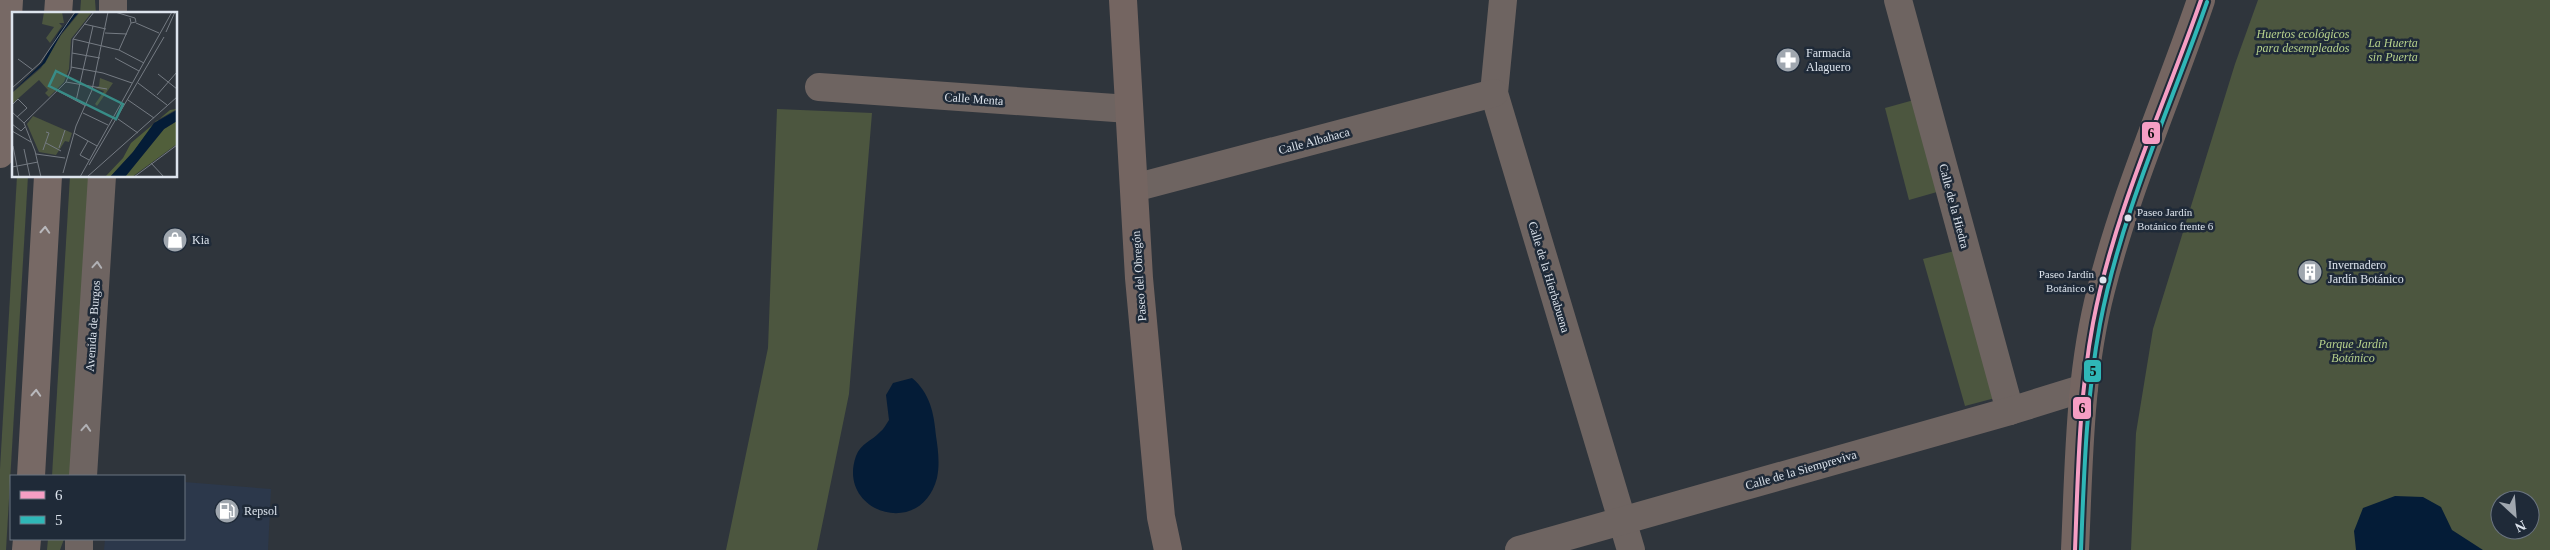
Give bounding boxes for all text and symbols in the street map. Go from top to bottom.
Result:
inset map [12,12,178,178]
park label: Huertos ecológicos para desempleados [2256,27,2350,55]
park label: La Huerta sin Puerta [2367,36,2418,64]
place label: Farmacia Alaguero [1806,46,1851,74]
pharmacy icon: Farmacia Alaguero [1775,47,1801,73]
street label: Calle Menta [944,90,1005,108]
line badge: 6 [2141,121,2161,145]
street label: Calle Albahaca [1277,125,1352,157]
text: 6 [2148,126,2155,141]
street label: Calle de la Hiedra [1936,162,1972,250]
place label: Paseo Jardín Botánico frente 6 [2137,206,2214,232]
marker: Paseo Jardín Botánico frente 6 [2123,213,2133,223]
street label: Calle de la Hierbabuena [1525,220,1573,335]
one-way arrow [40,226,51,234]
shop icon: Kia [162,227,188,253]
street label: Paseo del Obregón [1129,230,1149,322]
place label: Kia [192,233,210,247]
place label: Invernadero Jardín Botánico [2328,258,2404,286]
building icon: Invernadero Jardín Botánico [2297,259,2323,285]
one-way arrow [91,261,102,269]
place label: Paseo Jardín Botánico 6 [2039,268,2094,294]
marker: Paseo Jardín Botánico 6 [2098,275,2108,285]
street label: Avenida de Burgos [83,280,103,372]
park label: Parque Jardín Botánico [2318,337,2387,365]
line badge: 5 [2083,359,2102,383]
text: 5 [2090,364,2097,379]
one-way arrow [30,388,41,396]
line badge: 6 [2072,396,2092,420]
text: 6 [2079,401,2086,416]
one-way arrow [81,423,92,431]
street label: Calle de la Siempreviva [1744,447,1859,493]
legend [10,475,185,540]
text: 6 [55,487,63,503]
north arrow [2490,490,2540,540]
fuel station icon: Repsol [214,498,240,524]
place label: Repsol [244,504,278,518]
text: 5 [55,512,63,528]
text: N [2513,517,2528,535]

